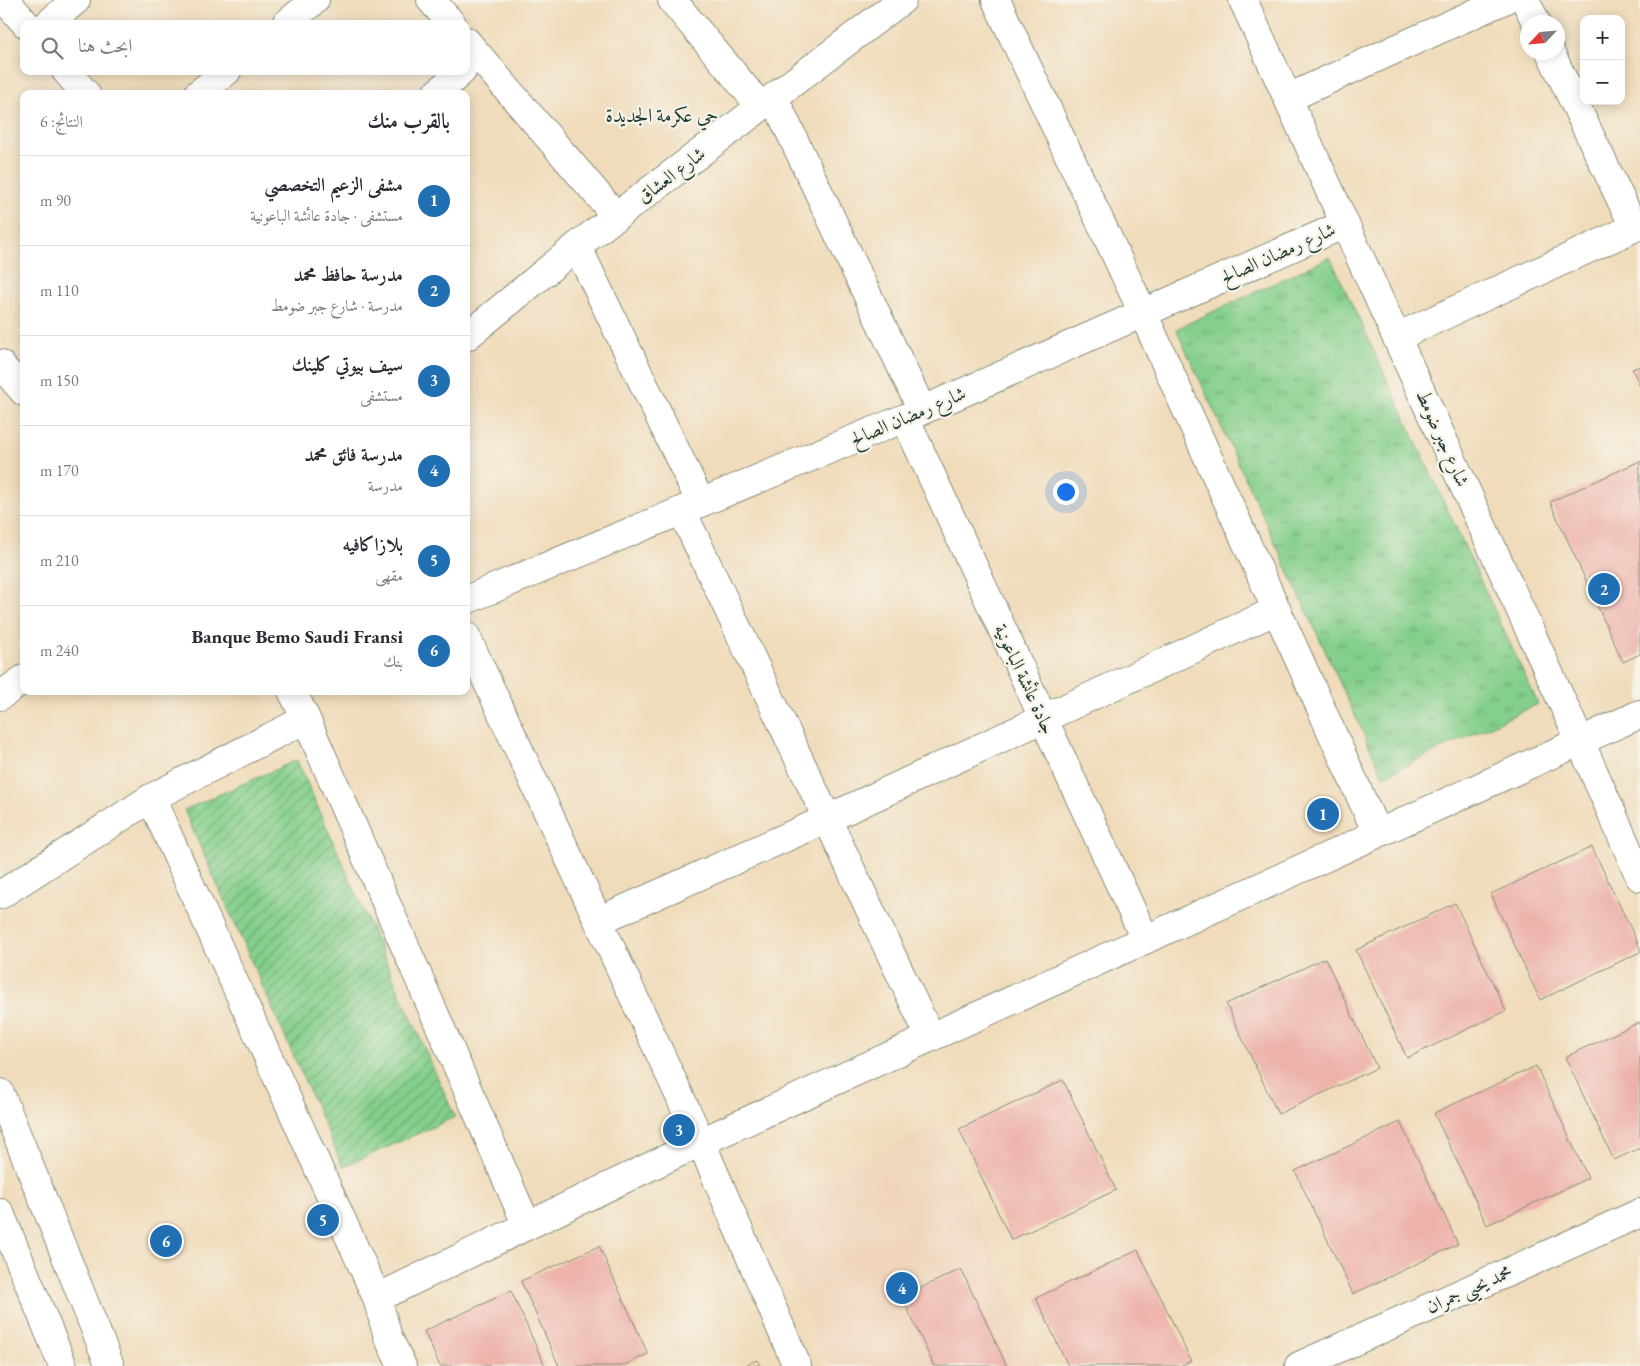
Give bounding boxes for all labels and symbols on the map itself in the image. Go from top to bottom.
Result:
north arrow [1520,15,1565,60]
district label: حي عكرمة الجديدة [606,102,719,131]
street label: شارع العشاق [632,141,712,211]
street label: شارع رمضان الصالح [1217,217,1341,293]
street label: شارع رمضان الصالح [846,380,971,455]
street label: شارع جبر ضومط [1408,385,1476,492]
your location [1053,479,1079,505]
pin: 2 [1588,570,1620,608]
street label: جادة عائشة الباعونية [988,620,1062,738]
pin: 1 [1307,795,1339,833]
pin: 3 [663,1111,695,1149]
pin: 5 [307,1201,339,1239]
pin: 6 [150,1222,182,1260]
street label: محمد يحيى جمران [1422,1259,1518,1323]
pin: 4 [886,1269,918,1307]

